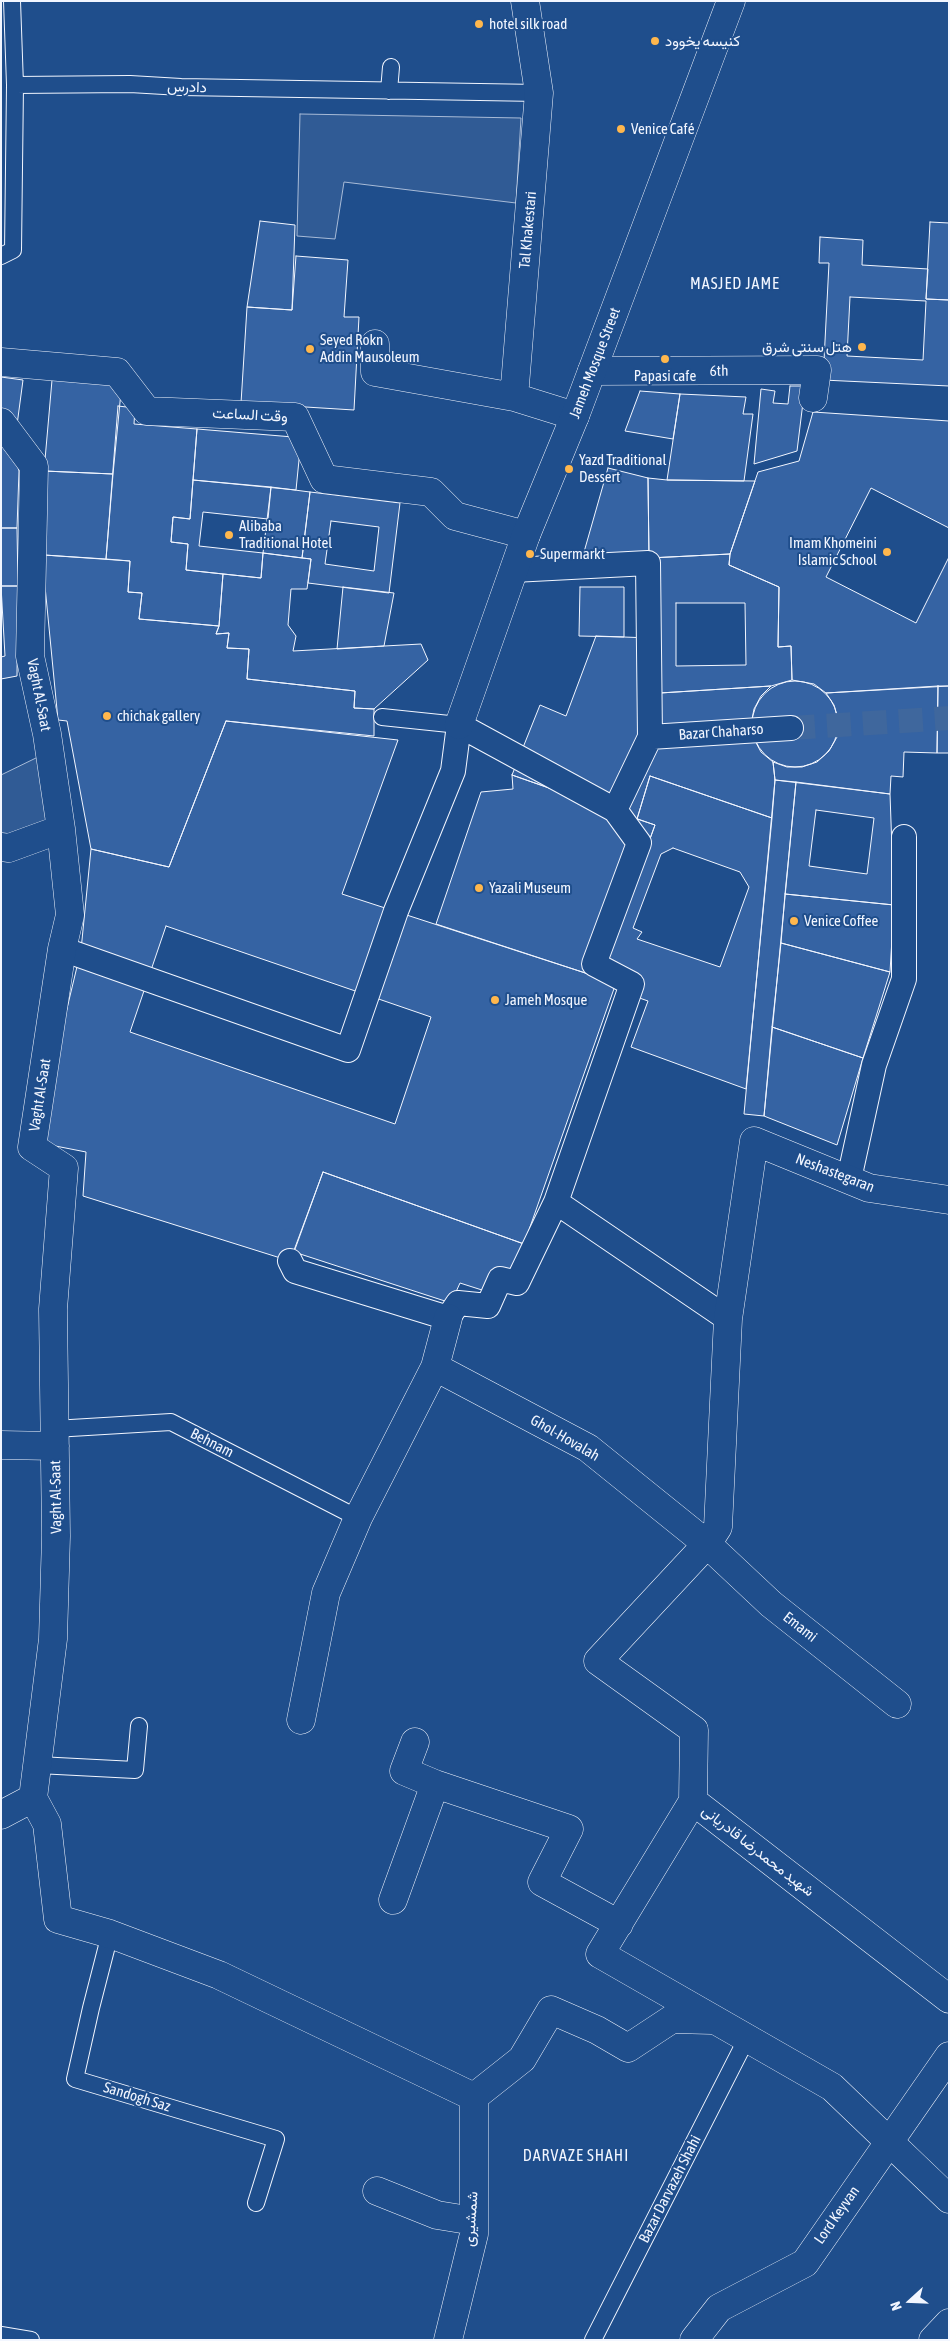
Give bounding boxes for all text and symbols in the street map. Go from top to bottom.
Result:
place label: hotel silk road [489,15,567,33]
marker: hotel silk road [473,18,485,30]
place label: کنیسه یخوود [665,32,740,50]
marker: کنیسه یخوود [649,35,661,47]
street label: دادرس [167,77,207,97]
place label: Venice Café [631,120,695,138]
marker: Venice Café [615,123,627,135]
street label: Tal Khakestari [516,191,540,269]
district label: MASJED JAME [689,274,781,294]
street label: Jameh Mosque Street [566,305,624,421]
place label: Seyed Rokn Addin Mausoleum [320,331,420,366]
place label: هتل سنتی شرق [762,338,852,356]
marker: هتل سنتی شرق [856,341,868,353]
marker: Seyed Rokn Addin Mausoleum [304,343,316,355]
marker: Papasi cafe [659,353,671,365]
street label: 6th [710,362,728,380]
place label: Papasi cafe [634,367,696,385]
street label: وقت الساعت [212,404,288,426]
place label: Yazd Traditional Dessert [579,451,667,486]
marker: Yazd Traditional Dessert [563,463,575,475]
place label: Alibaba Traditional Hotel [239,517,332,552]
marker: Alibaba Traditional Hotel [223,529,235,541]
place label: Imam Khomeini Islamic School [789,534,877,569]
place label: Supermarkt [540,545,605,563]
marker: Imam Khomeini Islamic School [881,546,893,558]
marker: Supermarkt [524,548,536,560]
street label: Vaght Al-Saat [23,657,55,733]
place label: chichak gallery [117,707,200,725]
marker: chichak gallery [101,710,113,722]
street label: Bazar Chaharso [678,720,764,744]
place label: Yazali Museum [489,879,571,897]
marker: Yazali Museum [473,882,485,894]
place label: Venice Coffee [804,912,878,930]
marker: Venice Coffee [788,915,800,927]
place label: Jameh Mosque [505,991,587,1009]
marker: Jameh Mosque [489,994,501,1006]
street label: Vaght Al-Saat [25,1057,55,1133]
street label: Neshastegaran [793,1150,877,1196]
street label: Ghol-Hovalah [527,1411,603,1465]
street label: Behnam [187,1424,237,1462]
street label: Vaght Al-Saat [46,1460,66,1534]
street label: Emami [779,1608,821,1646]
street label: شهید محمدرضا قادریانی [698,1802,818,1900]
street label: Sandogh Saz [101,2078,173,2116]
street label: Bazar Darvazeh Shahi [635,2132,705,2246]
district label: DARVAZE SHAHI [521,2146,631,2166]
street label: Lord Keyvan [811,2183,863,2247]
street label: شمشیری [460,2191,482,2247]
north arrow [885,2276,935,2326]
text: N [887,2300,905,2313]

